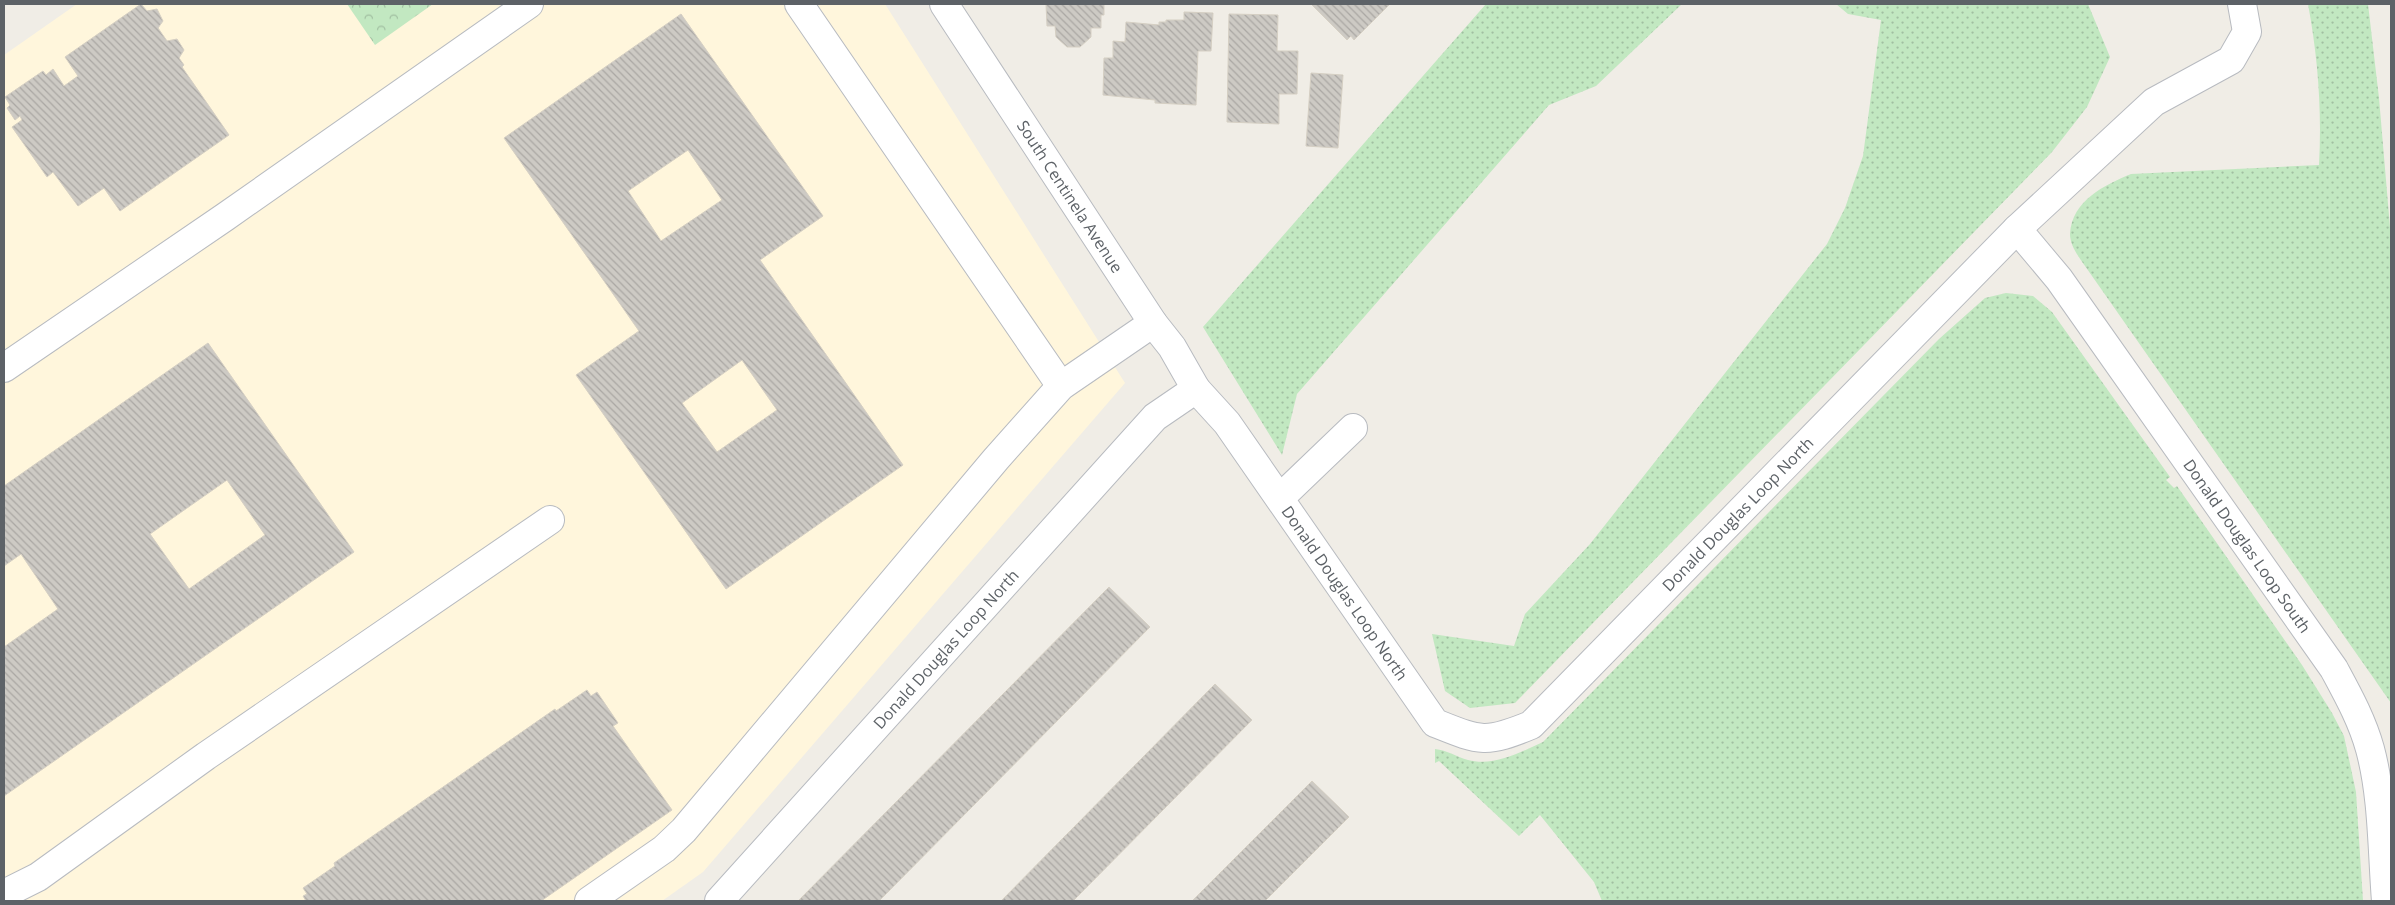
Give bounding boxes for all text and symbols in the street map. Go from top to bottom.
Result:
street label: South Centinela Avenue [1012,116,1128,277]
street label: Donald Douglas Loop North [1657,432,1818,596]
street label: Donald Douglas Loop South [2178,455,2316,637]
street label: Donald Douglas Loop North [1277,501,1413,685]
street label: Donald Douglas Loop North [868,565,1024,734]

